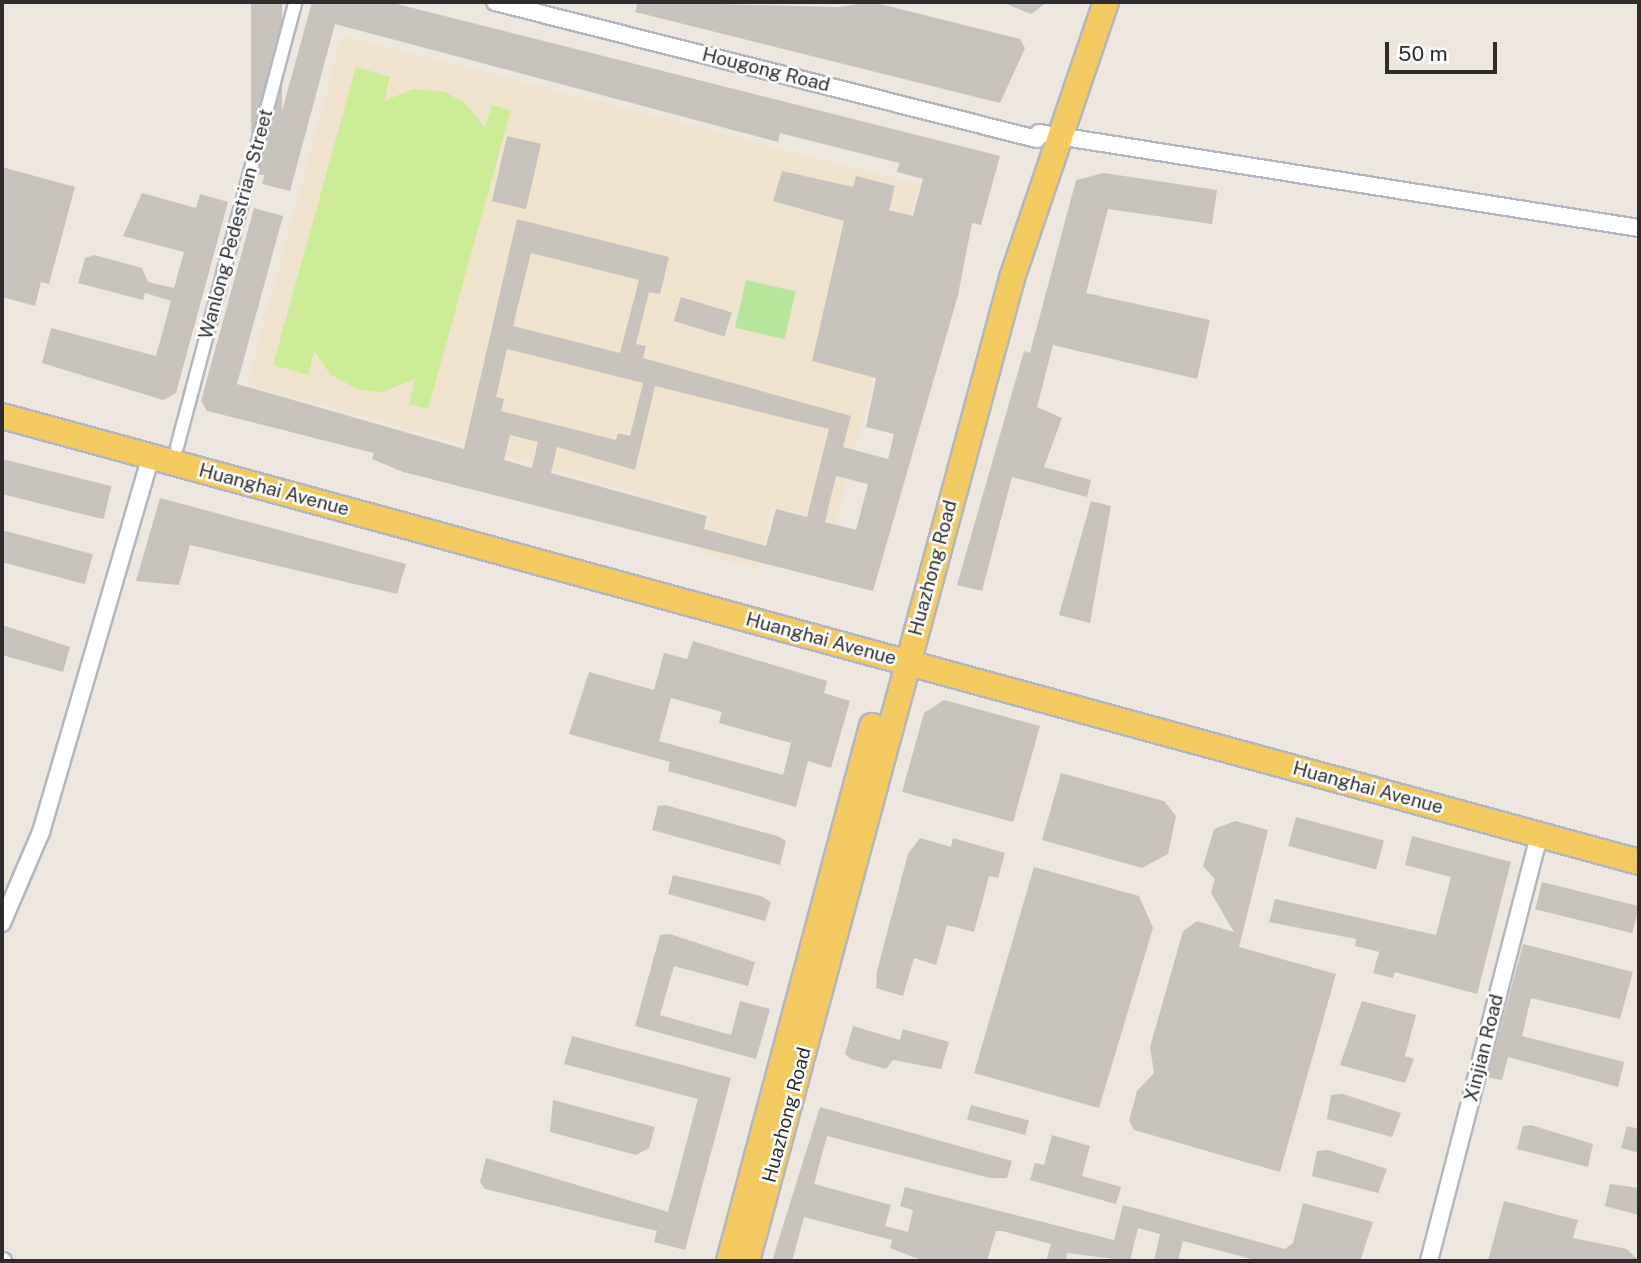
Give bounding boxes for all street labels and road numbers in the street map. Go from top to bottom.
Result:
street label: Hougong Road [700,43,832,97]
street label: Wanlong Pedestrian Street [194,106,278,342]
street label: Huanghai Avenue [196,459,352,521]
street label: Huazhong Road [904,498,962,638]
street label: Huanghai Avenue [743,608,899,670]
street label: Huanghai Avenue [1290,757,1446,819]
street label: Xinjian Road [1460,992,1508,1104]
street label: Huazhong Road [758,1045,816,1185]

